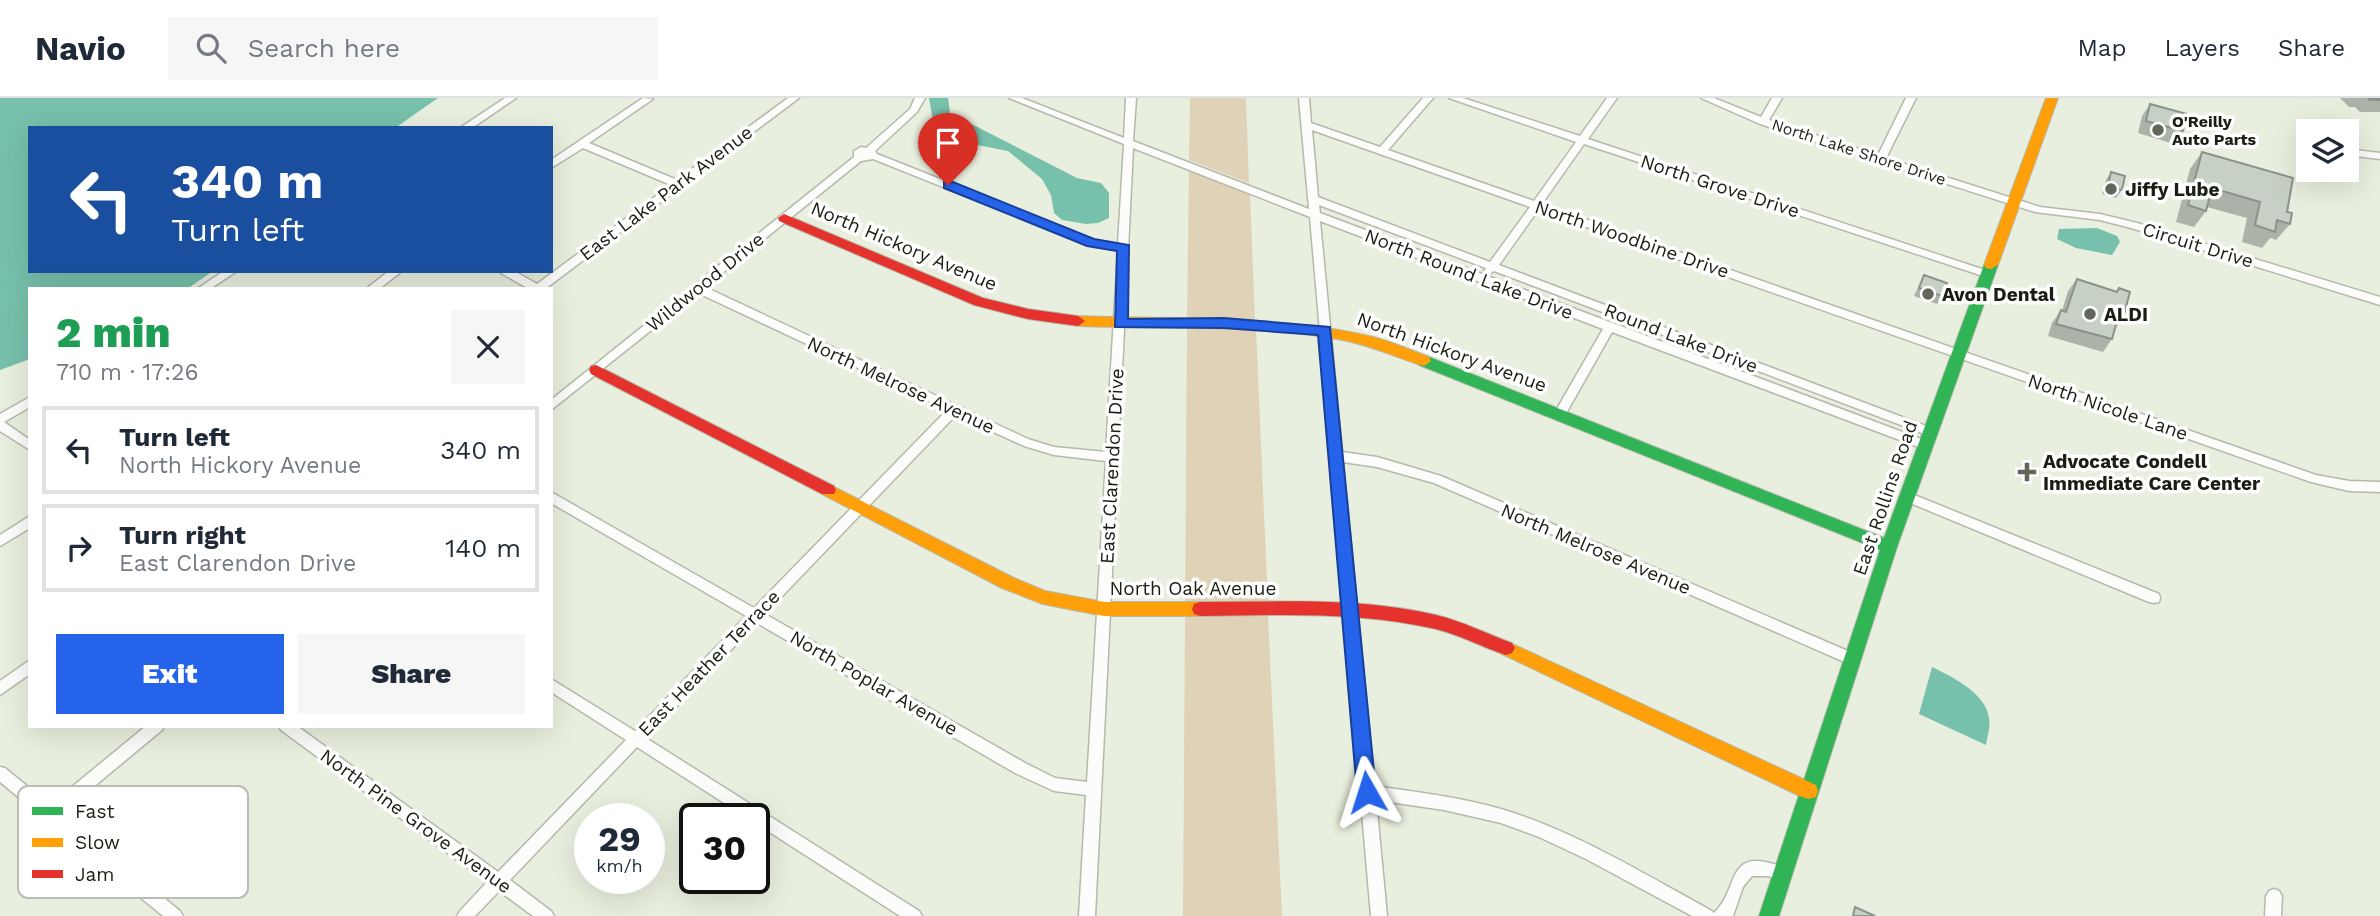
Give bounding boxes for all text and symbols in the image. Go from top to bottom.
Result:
search box [168,17,658,80]
text: Navio [35,29,126,68]
icon: search [192,29,230,67]
text: Search here [248,33,400,63]
text: Map [2078,34,2126,62]
text: Layers [2164,34,2240,62]
text: Share [2278,34,2345,62]
place label: O'Reilly Auto Parts [2172,112,2256,149]
pin [918,113,978,185]
street label: North Lake Shore Drive [1770,115,1948,189]
map controls [2296,119,2359,182]
button: layers [2296,119,2359,182]
street label: East Lake Park Avenue [575,120,757,266]
marker: O'Reilly Auto Parts [2150,122,2166,138]
icon: arrive [929,124,967,162]
street label: North Grove Drive [1638,149,1802,223]
text: 340 m [171,152,323,210]
icon: left [56,154,147,245]
place label: Jiffy Lube [2125,178,2220,201]
marker: Jiffy Lube [2103,181,2119,197]
street label: North Woodbine Drive [1532,195,1732,283]
street label: North Hickory Avenue [807,196,1001,296]
text: Turn left [171,211,304,249]
street label: Circuit Drive [2140,217,2256,273]
street label: North Round Lake Drive [1362,224,1576,324]
street label: Wildwood Drive [641,227,769,337]
place label: Avon Dental [1942,283,2056,306]
marker: Avon Dental [1920,286,1936,302]
street label: Round Lake Drive [1601,298,1761,378]
place label: ALDI [2104,303,2148,326]
marker: ALDI [2082,306,2098,322]
street label: North Hickory Avenue [1354,307,1550,397]
text: 2 min [56,308,170,357]
button: close [451,310,525,384]
street label: North Melrose Avenue [804,331,998,439]
text: 710 m · 17:26 [56,359,198,386]
street label: East Clarendon Drive [1095,368,1129,564]
street label: North Nicole Lane [2025,369,2191,445]
street label: East Rollins Road [1848,417,1922,579]
text: Turn left [119,422,230,452]
icon: left [60,431,98,469]
text: 340 m [440,435,521,465]
place label: Advocate Condell Immediate Care Center [2043,450,2261,495]
text: North Hickory Avenue [119,452,361,479]
marker: Advocate Condell Immediate Care Center [2017,462,2037,482]
street label: North Melrose Avenue [1498,499,1694,599]
text: Turn right [119,520,246,550]
icon: right [60,529,98,567]
text: 140 m [445,533,521,563]
text: East Clarendon Drive [119,550,356,577]
street label: North Oak Avenue [1110,577,1276,600]
street label: East Heather Terrace [633,585,785,741]
street label: North Poplar Avenue [786,626,962,740]
button: Exit [56,634,284,714]
button: Share [298,634,525,714]
street label: North Pine Grove Avenue [316,744,516,898]
position arrow [1330,755,1404,829]
legend [18,786,248,898]
text: Fast [75,800,114,823]
speed limit sign: 30 [679,803,770,894]
text: 29 [598,818,641,860]
text: Slow [75,831,120,854]
text: km/h [596,855,643,876]
text: Jam [75,863,114,886]

